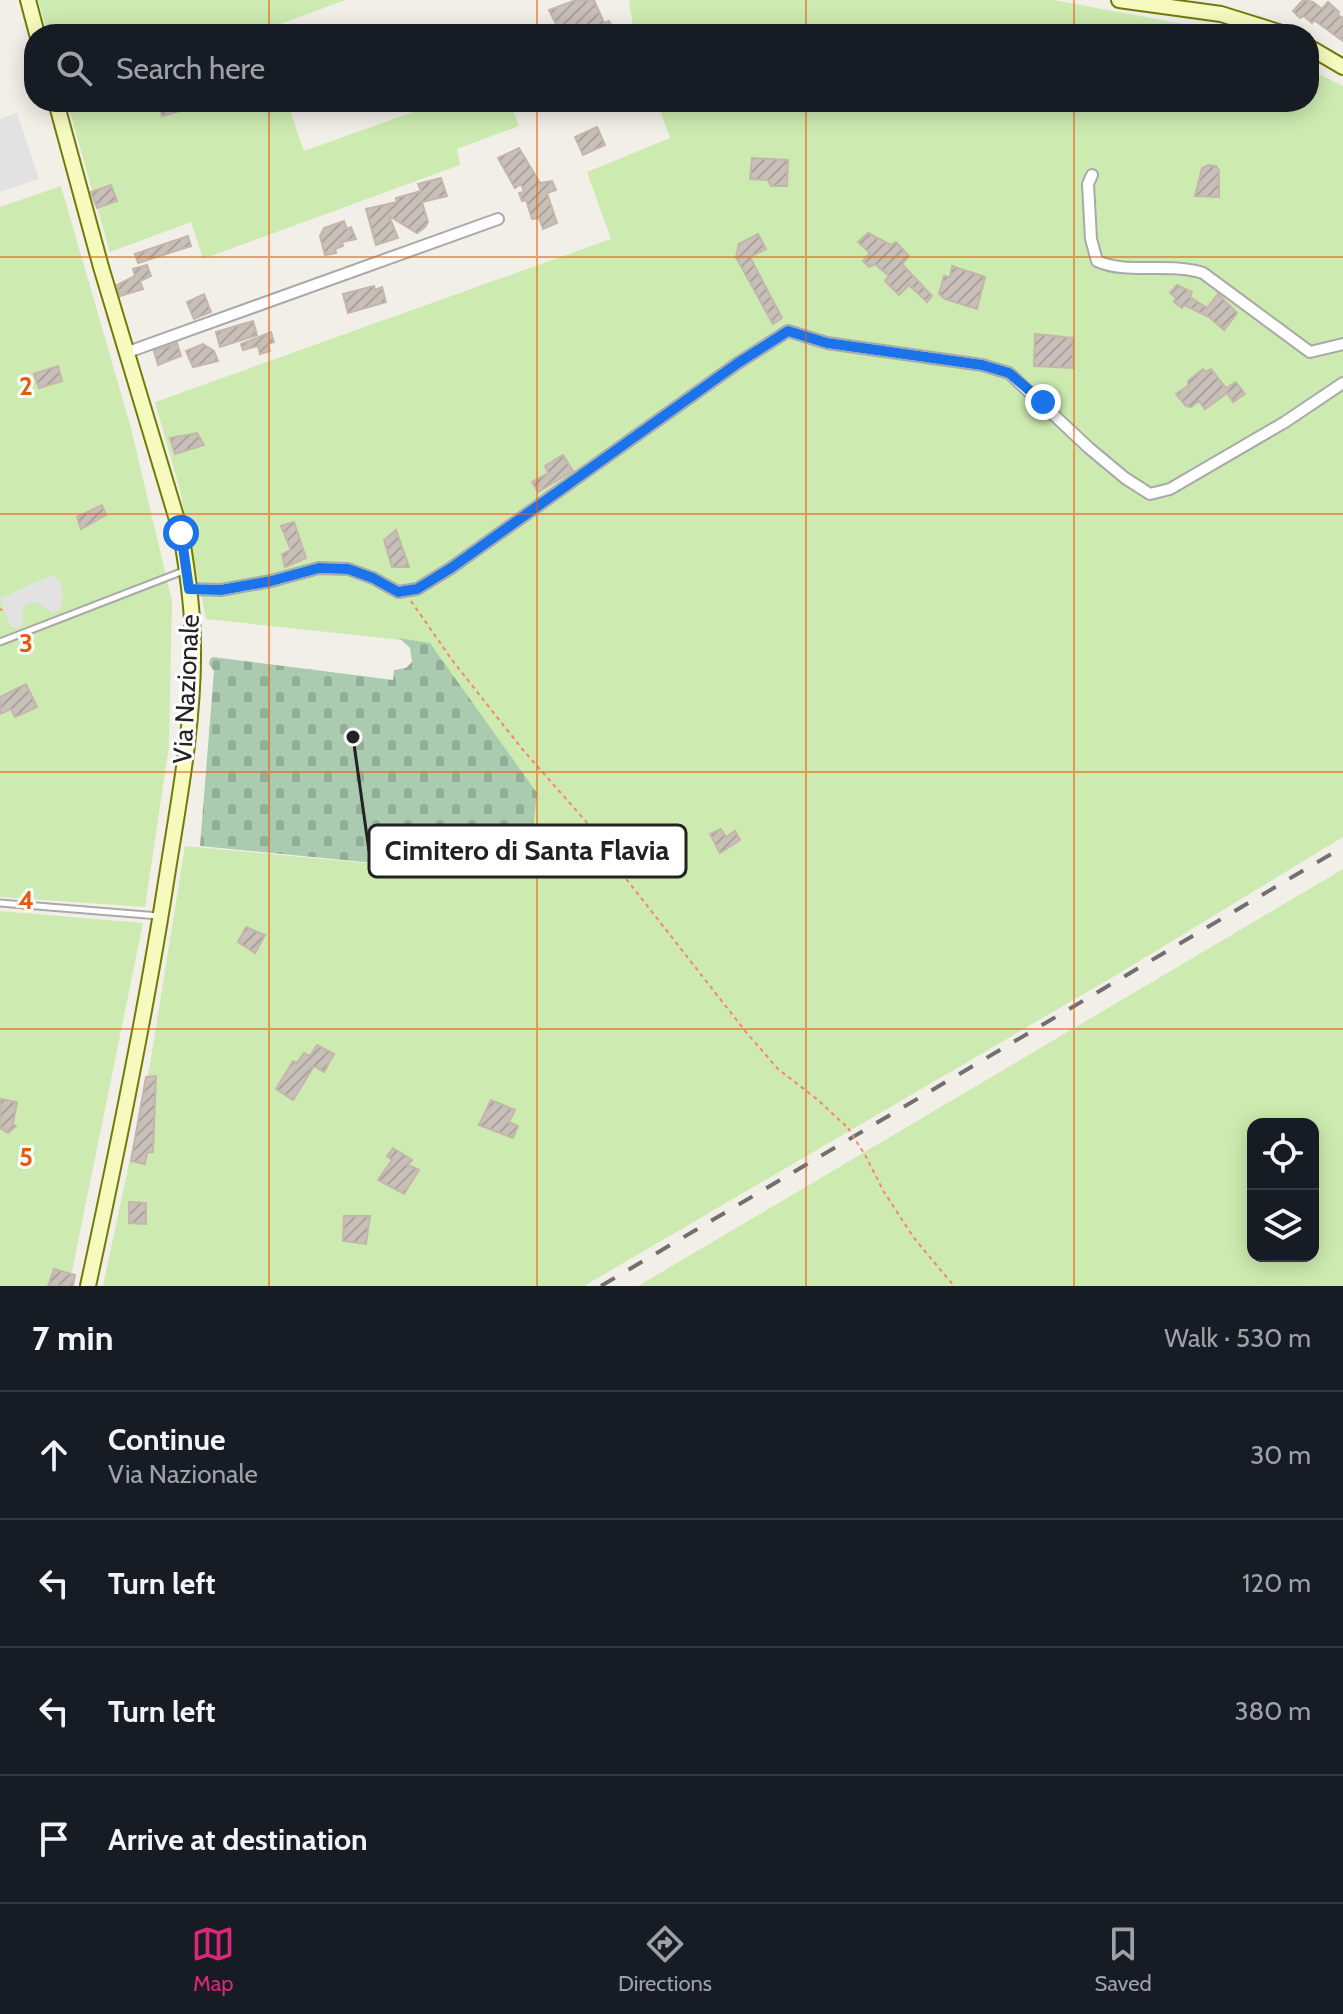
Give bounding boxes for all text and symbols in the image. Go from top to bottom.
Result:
search box [24,24,1319,112]
icon: search [52,46,96,90]
text: Search here [116,50,265,87]
text: 2 [19,370,33,402]
route end [1025,384,1061,420]
route start [163,515,199,551]
street label: Via Nazionale [166,613,206,765]
text: 3 [19,627,33,659]
callout: Cimitero di Santa Flavia [369,825,686,877]
text: Cimitero di Santa Flavia [384,833,670,867]
text: 4 [18,884,34,916]
map controls [1247,1118,1319,1262]
button: locate [1247,1118,1319,1190]
text: 5 [19,1141,33,1173]
button: layers [1247,1190,1319,1262]
text: 7 min [32,1317,113,1359]
text: Walk · 530 m [1164,1322,1311,1354]
text: Continue [108,1421,225,1458]
icon: ahead [32,1433,76,1477]
text: 30 m [1250,1439,1311,1471]
text: Via Nazionale [108,1458,258,1490]
icon: left [32,1561,76,1605]
text: Turn left [108,1565,216,1602]
text: 120 m [1242,1567,1311,1599]
icon: left [32,1689,76,1733]
text: Turn left [108,1693,216,1730]
text: 380 m [1234,1695,1311,1727]
icon: arrive [32,1817,76,1861]
text: Arrive at destination [108,1821,368,1858]
tab: Map [191,1922,235,1997]
tab: Directions [618,1922,712,1997]
tab: Saved [1095,1922,1152,1997]

